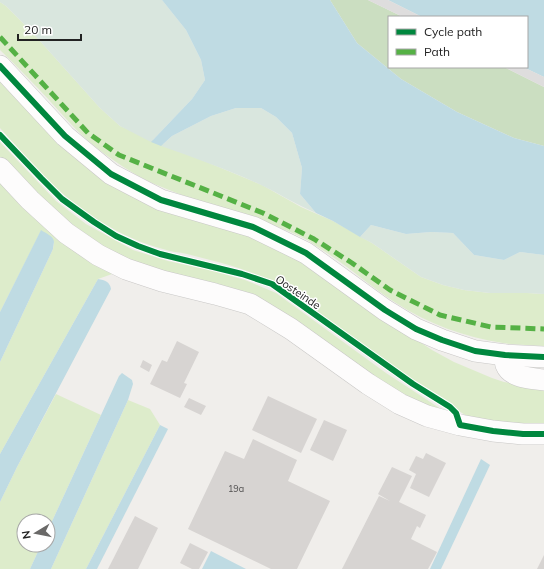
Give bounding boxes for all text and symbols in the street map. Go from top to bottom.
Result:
scale bar [18,16,81,42]
legend [388,16,528,68]
text: 20 m [24,22,52,37]
text: Cycle path [424,24,482,39]
text: Path [424,44,450,59]
street label: Oosteinde [273,272,323,312]
house number: 19a [228,483,244,494]
north arrow [16,513,56,553]
text: N [19,529,34,540]

